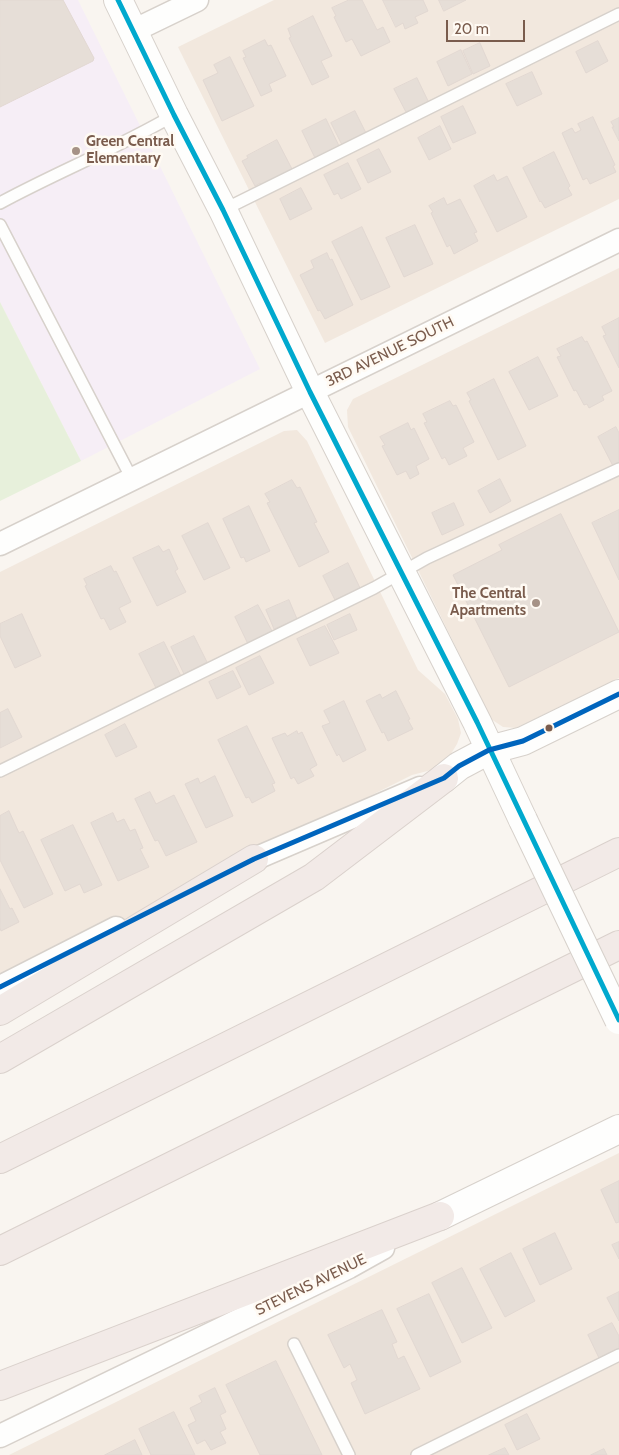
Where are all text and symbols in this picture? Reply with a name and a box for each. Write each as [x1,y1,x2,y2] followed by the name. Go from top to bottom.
[449,10,528,42] scale bar
[454,20,489,38] text: 20 m
[86,133,174,168] place label: Green Central Elementary
[70,145,82,157] marker: Green Central Elementary
[323,313,457,391] street label: 3RD AVENUE SOUTH
[450,585,526,620] place label: The Central Apartments
[530,597,542,609] marker: The Central Apartments
[544,723,554,733] unlabelled marker
[253,1250,369,1320] street label: STEVENS AVENUE

